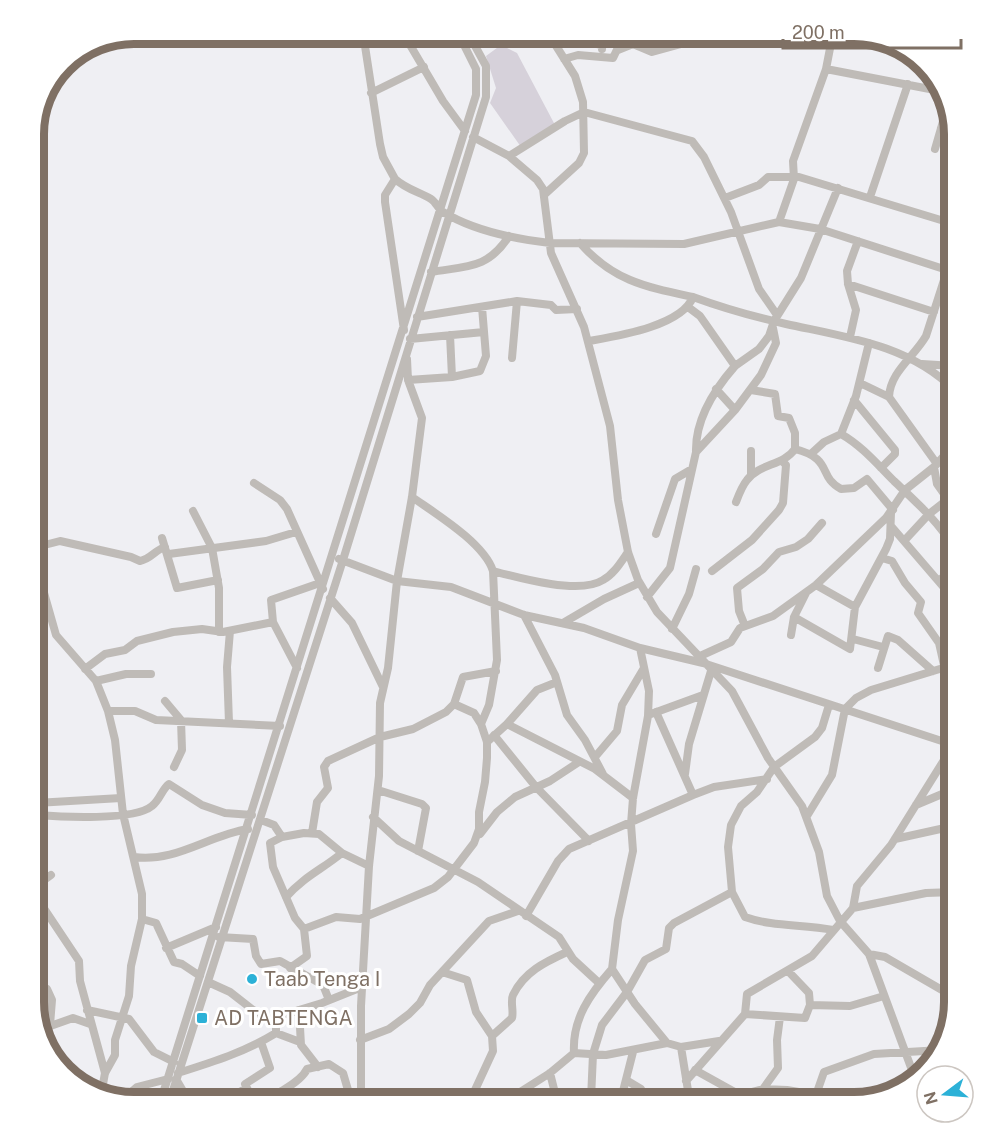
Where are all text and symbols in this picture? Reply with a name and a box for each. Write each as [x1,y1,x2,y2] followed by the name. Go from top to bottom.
[783,12,962,50] scale bar
[792,22,845,43] text: 200 m
[264,967,381,991] place label: Taab Tenga I
[245,972,259,986] marker: Taab Tenga I
[214,1006,353,1030] place label: AD TABTENGA
[195,1011,209,1025] marker: AD TABTENGA
[915,1064,975,1124] north arrow
[920,1089,942,1107] text: N

